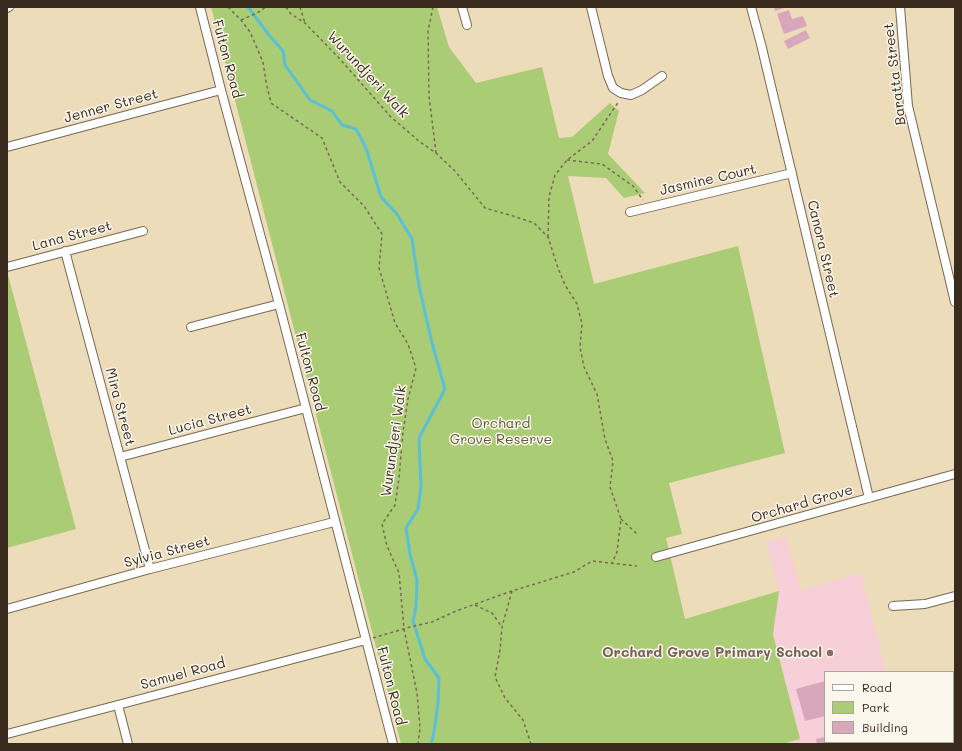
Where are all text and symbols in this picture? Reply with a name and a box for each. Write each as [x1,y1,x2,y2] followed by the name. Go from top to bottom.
[208,18,246,100] street label: Fulton Road
[880,22,910,126] street label: Baratta Street
[324,28,412,122] street label: Wurundjeri Walk
[62,85,160,127] street label: Jenner Street
[658,161,758,199] street label: Jasmine Court
[804,199,842,299] street label: Canora Street
[30,217,114,255] street label: Lana Street
[291,331,329,413] street label: Fulton Road
[102,366,138,448] street label: Mira Street
[378,384,410,498] street label: Wurundjeri Walk
[167,401,253,439] street label: Lucia Street
[450,416,552,448] park label: Orchard Grove Reserve
[749,481,855,527] street label: Orchard Grove
[122,532,212,572] street label: Sylvia Street
[373,645,409,727] street label: Fulton Road
[602,645,822,661] place label: Orchard Grove Primary School
[825,648,835,658] marker: Orchard Grove Primary School
[139,655,227,693] street label: Samuel Road
[824,671,954,743] legend
[862,679,892,695] text: Road
[862,699,889,715] text: Park
[862,719,908,735] text: Building

